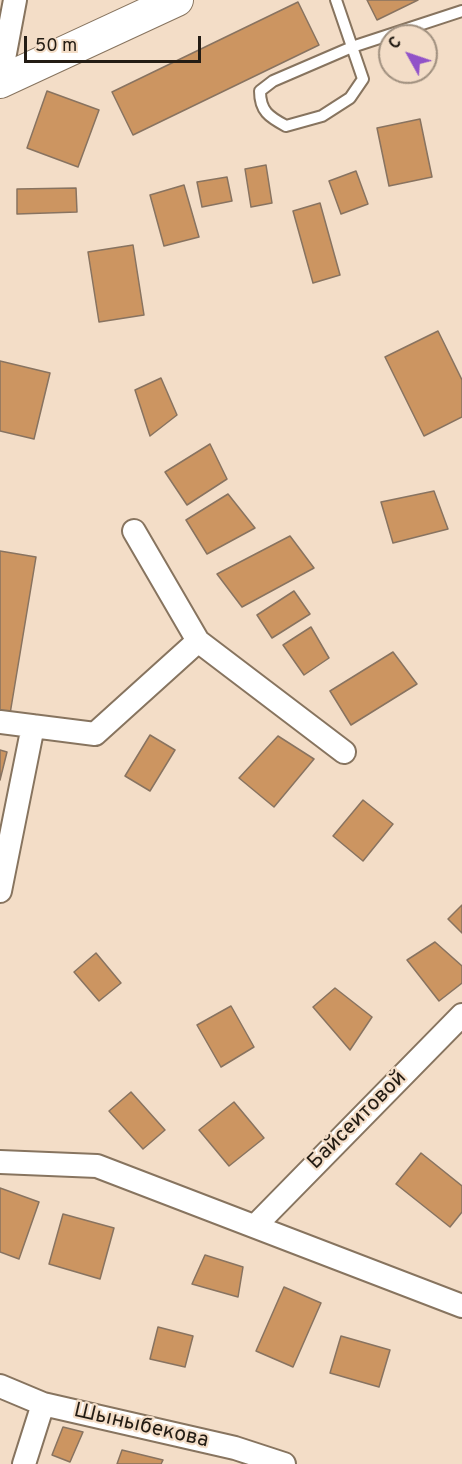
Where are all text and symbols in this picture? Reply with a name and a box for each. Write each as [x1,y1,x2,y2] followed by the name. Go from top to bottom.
[27,24,204,62] scale bar
[378,24,438,84] north arrow
[385,33,407,54] text: С
[35,35,77,58] text: 50 m
[303,1066,413,1176] street label: Байсеитовой
[71,1399,211,1455] street label: Шыныбекова

